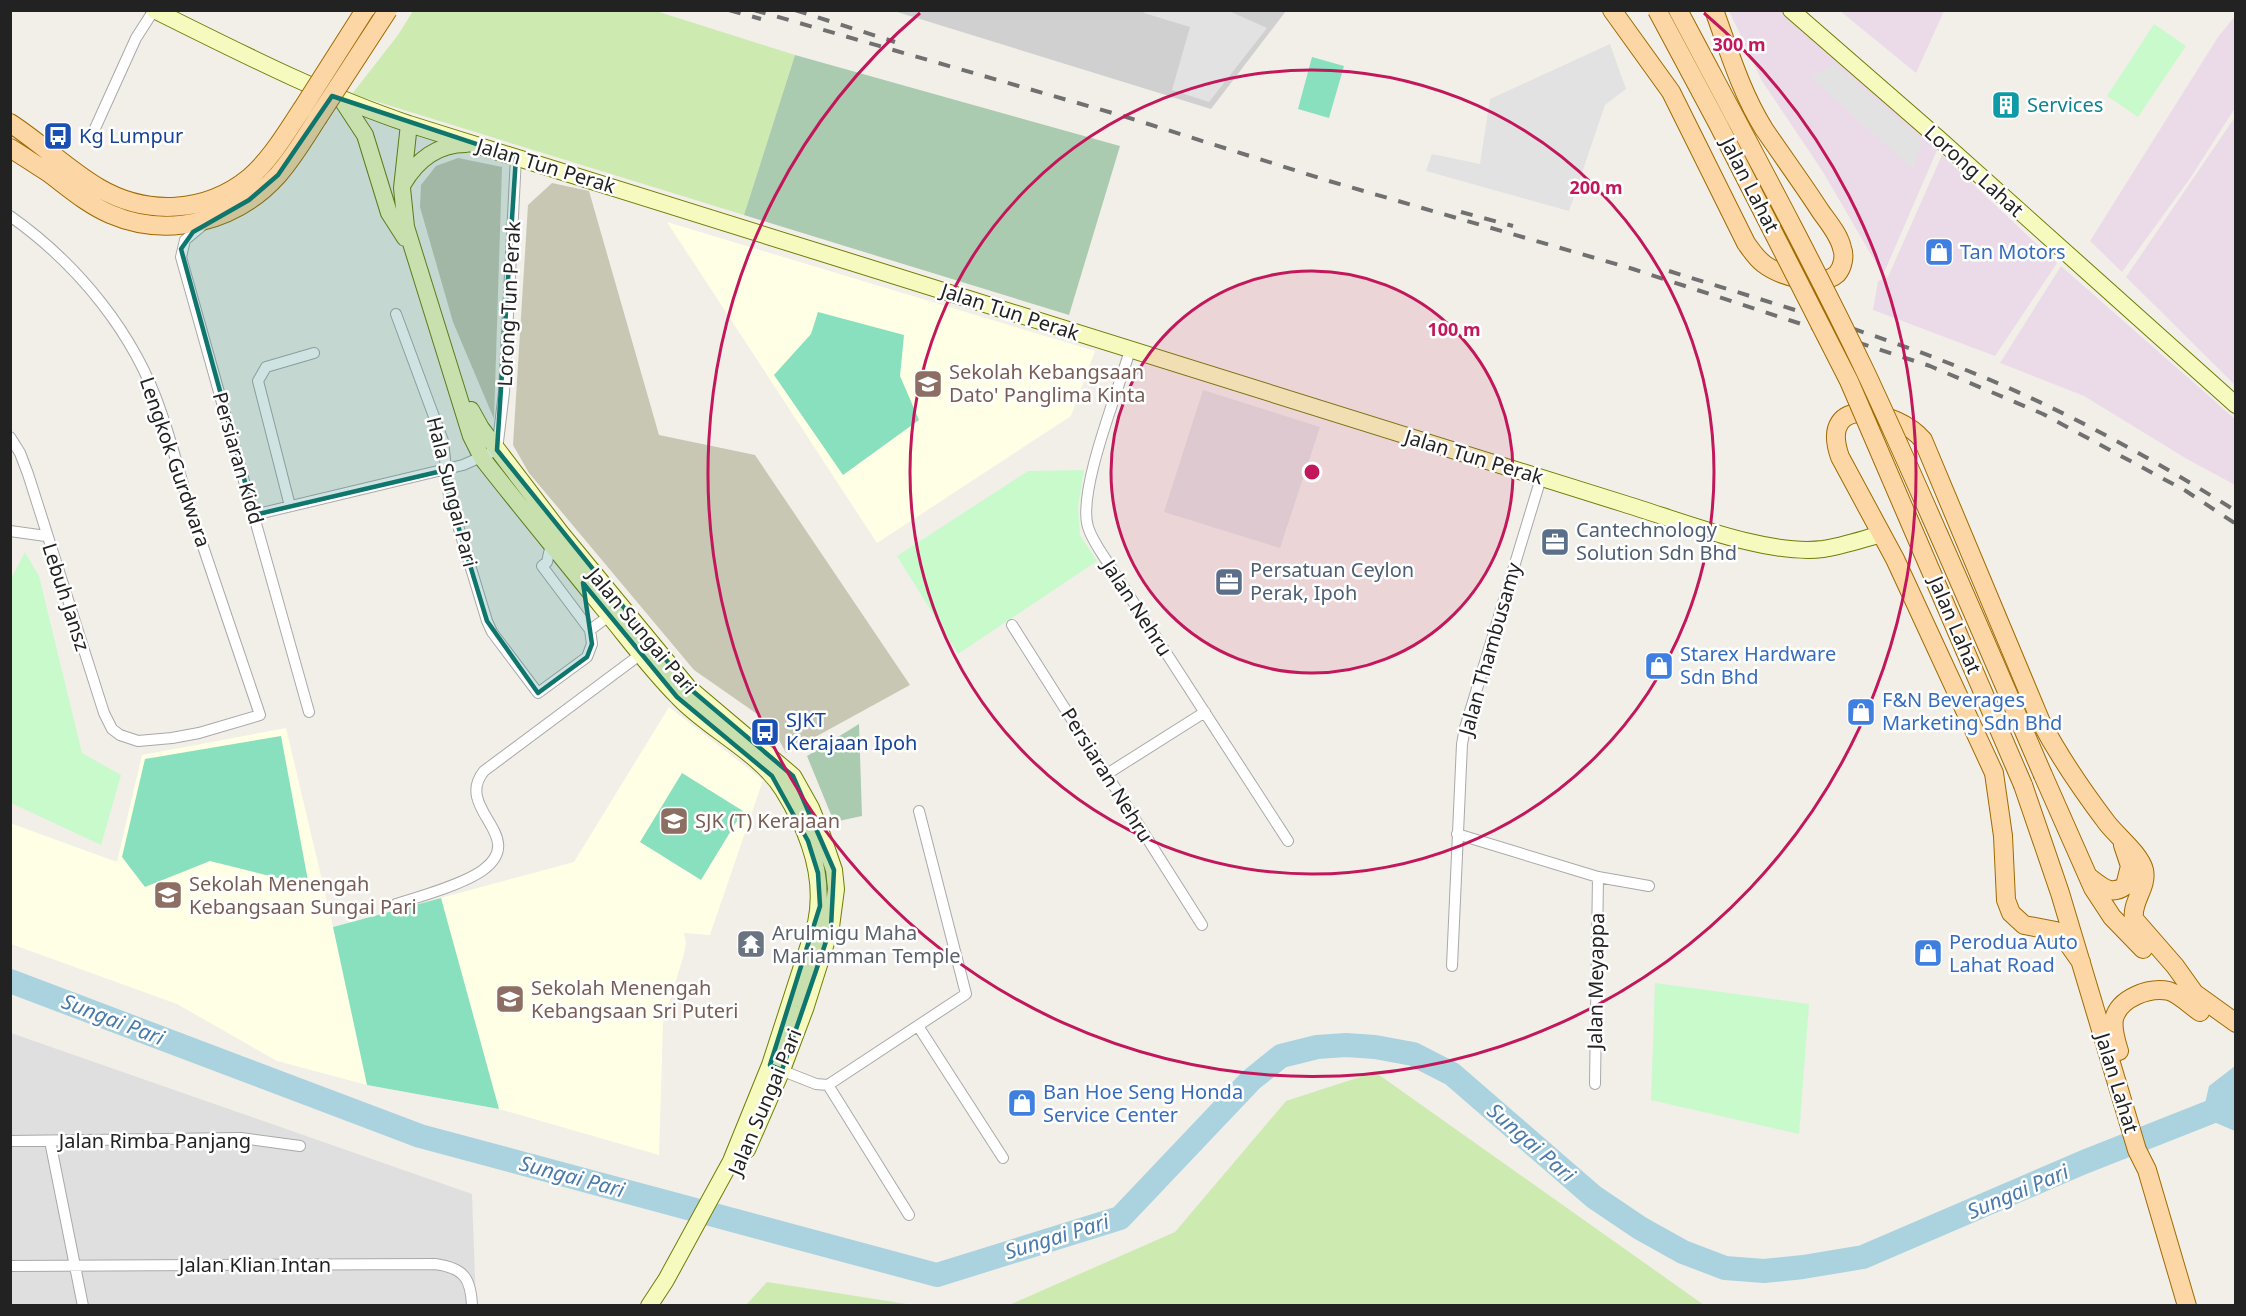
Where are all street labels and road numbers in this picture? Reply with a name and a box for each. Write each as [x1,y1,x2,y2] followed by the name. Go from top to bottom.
[1919,119,2030,222] street label: Lorong Lahat
[472,131,619,200] street label: Jalan Tun Perak
[1714,131,1786,237] street label: Jalan Lahat
[491,220,526,387] street label: Lorong Tun Perak
[936,276,1083,347] street label: Jalan Tun Perak
[134,373,217,550] street label: Lengkok Gurdwara
[207,389,270,527] street label: Persiaran Kidd
[421,414,484,570] street label: Hala Sungai Pari
[1400,422,1547,491] street label: Jalan Tun Perak
[36,539,97,654] street label: Lebuh Jansz
[1095,553,1179,661] street label: Jalan Nehru
[1451,559,1527,740] street label: Jalan Thambusamy
[580,560,703,699] street label: Jalan Sungai Pari
[1922,570,1988,678] street label: Jalan Lahat
[1055,702,1160,847] street label: Persiaran Nehru
[1581,912,1610,1052] street label: Jalan Meyappa
[721,1024,808,1181] street label: Jalan Sungai Pari
[2089,1028,2145,1136] street label: Jalan Lahat
[57,1127,251,1154] street label: Jalan Rimba Panjang
[177,1251,331,1278] street label: Jalan Klian Intan

